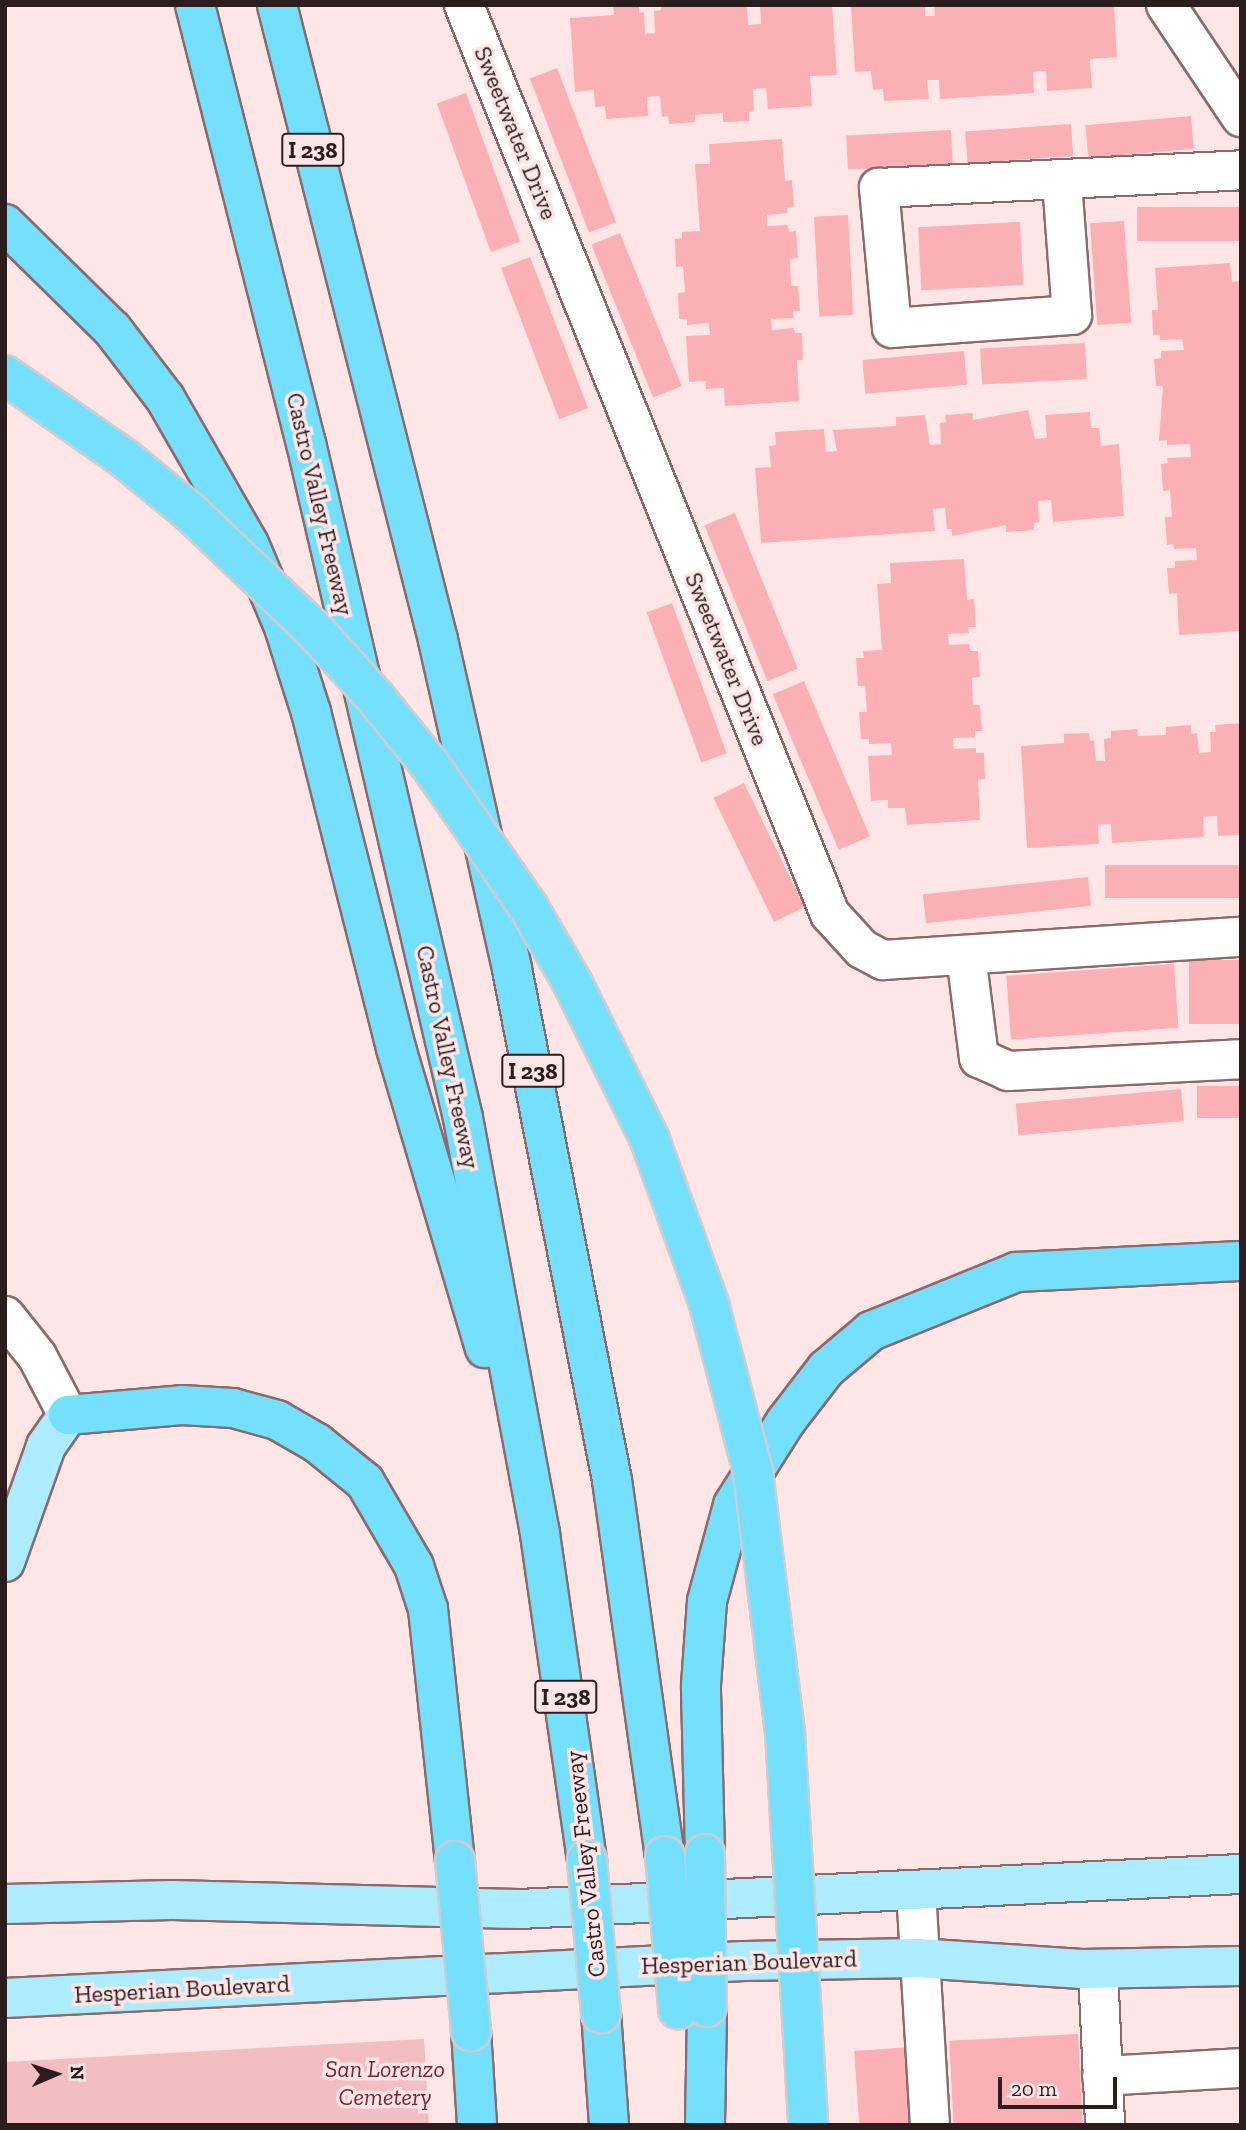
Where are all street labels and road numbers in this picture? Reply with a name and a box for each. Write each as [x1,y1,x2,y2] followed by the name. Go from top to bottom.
[468,42,564,224] street label: Sweetwater Drive
[280,130,346,169] road number: I 238
[280,389,360,619] street label: Castro Valley Freeway
[679,568,775,750] street label: Sweetwater Drive
[410,942,486,1172] street label: Castro Valley Freeway
[500,1052,566,1090] road number: I 238
[533,1678,599,1716] road number: I 238
[559,1749,611,1979] street label: Castro Valley Freeway
[641,1944,857,1980] street label: Hesperian Boulevard
[73,1969,291,2009] street label: Hesperian Boulevard

